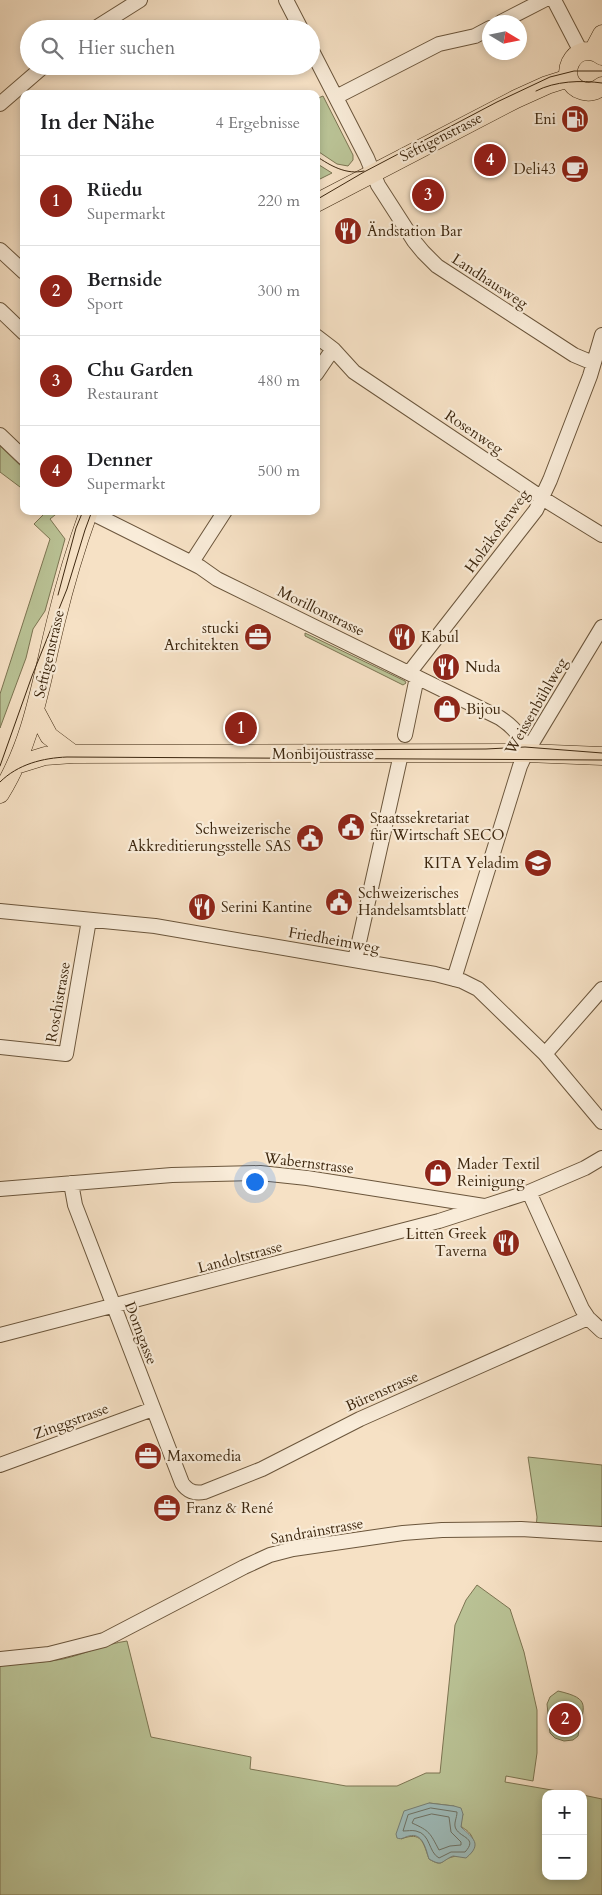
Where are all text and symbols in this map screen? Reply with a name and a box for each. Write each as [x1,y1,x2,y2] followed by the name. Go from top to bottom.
[482,15,527,60] north arrow
[20,20,320,75] search box
[38,34,66,62] icon: search
[78,35,175,61] text: Hier suchen
[560,104,590,134] fuel station icon: Eni
[40,108,155,137] text: In der Nähe
[396,108,486,166] street label: Seftigenstrasse
[534,109,556,129] place label: Eni
[215,112,300,134] text: 4 Ergebnisse
[474,141,506,179] pin: 4
[560,154,590,184] cafe icon: Deli43
[514,159,556,179] place label: Deli43
[412,176,444,214] pin: 3
[87,177,143,203] text: Rüedu
[52,190,60,212] text: 1
[258,190,300,212] text: 220 m
[87,203,165,225] text: Supermarkt
[333,216,363,246] restaurant icon: Ändstation Bar
[367,221,463,241] place label: Ändstation Bar
[448,249,533,313] street label: Landhausweg
[87,267,163,293] text: Bernside
[52,280,60,302] text: 2
[258,280,300,302] text: 300 m
[87,293,123,315] text: Sport
[87,357,193,383] text: Chu Garden
[52,370,60,392] text: 3
[258,370,300,392] text: 480 m
[87,383,158,405] text: Restaurant
[441,405,507,459] street label: Rosenweg
[87,447,152,473] text: Denner
[52,460,60,482] text: 4
[258,460,300,482] text: 500 m
[87,473,165,495] text: Supermarkt
[460,485,534,577] street label: Holzikofenweg
[274,581,368,641] street label: Morillonstrasse
[29,608,69,700] street label: Seftigenstrasse
[164,618,239,655] place label: stucki Architekten
[243,622,273,652] office icon: stucki Architekten
[387,622,417,652] restaurant icon: Kabul
[421,627,459,647] place label: Kabul
[431,652,461,682] restaurant icon: Nuda
[500,653,572,759] street label: Weissenbühlweg
[465,657,501,677] place label: Nuda
[432,694,462,724] shop icon: Bijou
[466,699,501,719] place label: Bijou
[225,709,257,747] pin: 1
[272,744,374,764] street label: Monbijoustrasse
[370,808,504,845] place label: Staatssekretariat für Wirtschaft SECO
[336,812,366,842] public building icon: Staatssekretariat für Wirtschaft SECO
[128,819,291,856] place label: Schweizerische Akkreditierungsstelle SAS
[295,823,325,853] public building icon: Schweizerische Akkreditierungsstelle SAS
[523,848,553,878] school or university icon: KITA Yeladim
[424,853,519,873] place label: KITA Yeladim
[358,883,466,920] place label: Schweizerisches Handelsamtsblatt
[324,887,354,917] public building icon: Schweizerisches Handelsamtsblatt
[187,892,217,922] restaurant icon: Serini Kantine
[221,897,312,917] place label: Serini Kantine
[287,922,382,958] street label: Friedheimweg
[41,960,75,1044] street label: Roschistrasse
[262,1147,355,1178] street label: Wabernstrasse
[457,1154,540,1191] place label: Mader Textil Reinigung
[423,1158,453,1188] shop icon: Mader Textil Reinigung
[242,1169,268,1195] your location
[406,1224,488,1261] place label: Litten Greek Taverna
[491,1228,521,1258] restaurant icon: Litten Greek Taverna
[195,1236,285,1278] street label: Landoltstrasse
[120,1299,162,1368] street label: Dorngasse
[342,1366,422,1416] street label: Bürenstrasse
[31,1398,112,1444] street label: Zinggstrasse
[133,1441,163,1471] office icon: Maxomedia
[167,1446,242,1466] place label: Maxomedia
[152,1493,182,1523] office icon: Franz & René
[186,1498,274,1518] place label: Franz & René
[269,1513,365,1549] street label: Sandrainstrasse
[549,1700,581,1738] pin: 2
[542,1790,587,1880] map controls
[542,1790,587,1835] button: +
[542,1835,587,1880] button: −

